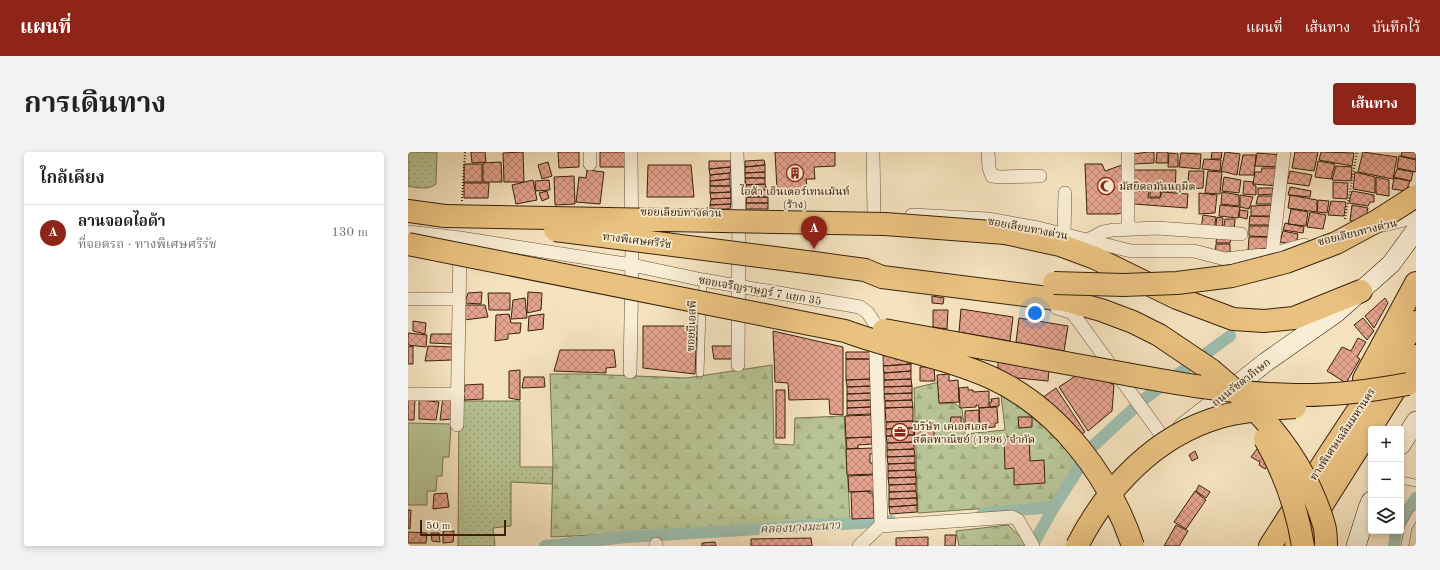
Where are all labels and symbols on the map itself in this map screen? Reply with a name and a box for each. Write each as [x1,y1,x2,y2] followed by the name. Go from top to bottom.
[785,163,805,183] building icon: ไอด้า เอ็นเตอร์เทนเม้นท์ (ร้าง)
[1096,176,1116,196] mosque icon: มัสยิดอมันนฤมิต
[1119,181,1196,193] place label: มัสยิดอมันนฤมิต
[739,184,850,211] place label: ไอด้า เอ็นเตอร์เทนเม้นท์ (ร้าง)
[640,205,722,220] street label: ซอยเลียบทางด่วน
[987,214,1069,243] street label: ซอยเลียบทางด่วน
[801,216,827,249] pin: A
[1316,216,1398,249] street label: ซอยเลียบทางด่วน
[602,230,672,251] street label: ทางพิเศษศรีรัช
[697,273,822,308] street label: ซอยเจริญราษฎร์ 7 แยก 35
[684,300,699,352] street label: ซอยบีเอสพี
[1025,303,1045,323] your location
[1210,356,1273,409] street label: ถนนรัชดาภิเษก
[1308,386,1378,483] street label: ทางพิเศษเฉลิมมหานคร
[913,421,1035,446] place label: บริษัท เคเอสเอส สตีลพาณิชย์ (1996) จำกัด
[890,422,910,442] office icon: บริษัท เคเอสเอส สตีลพาณิชย์ (1996) จำกัด
[420,518,506,537] scale bar
[760,520,841,536] water label: คลองบางมะนาว

